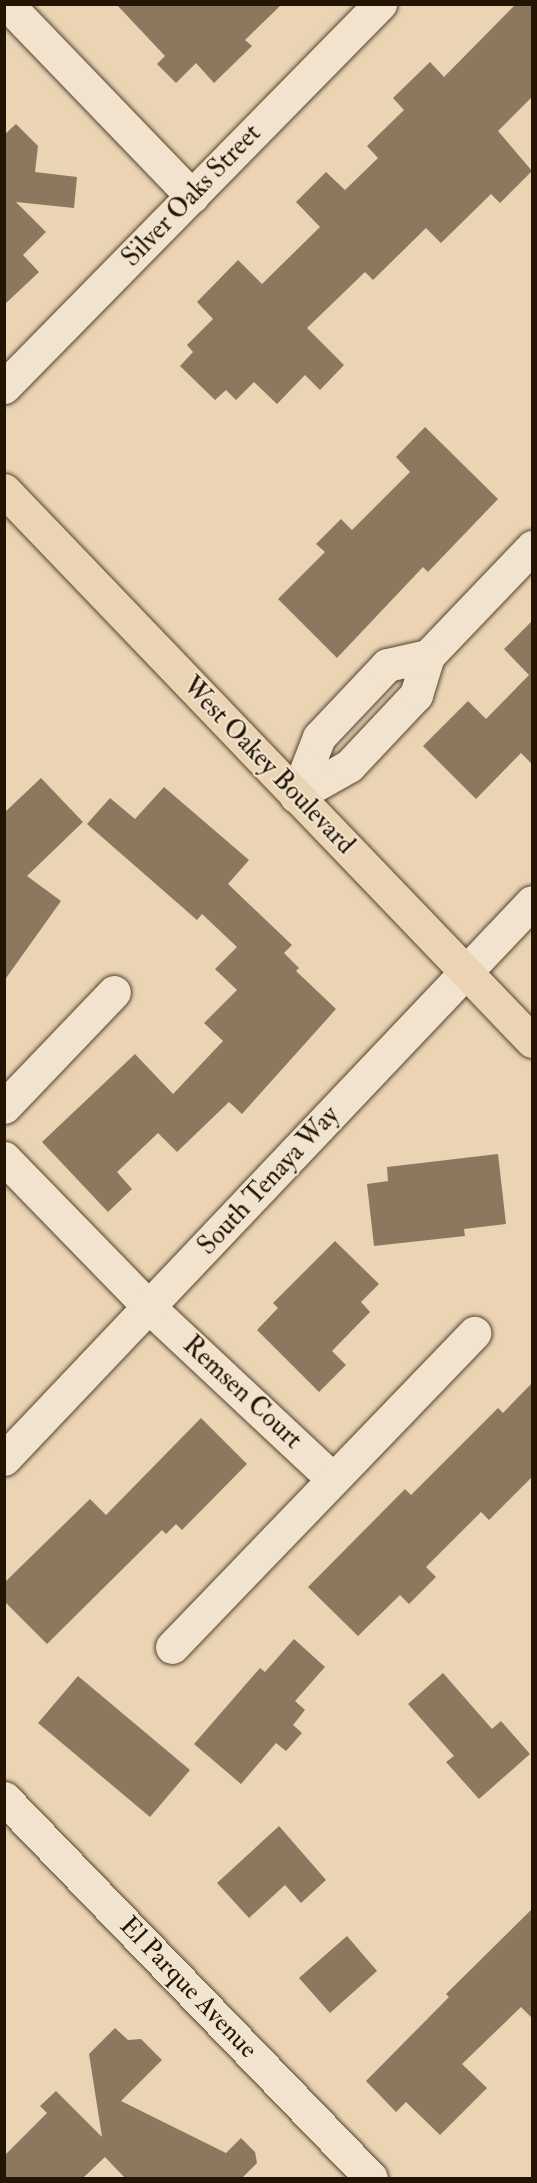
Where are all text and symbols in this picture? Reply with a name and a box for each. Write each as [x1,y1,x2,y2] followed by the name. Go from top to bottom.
[116,118,268,274] street label: Silver Oaks Street
[175,671,361,861] street label: West Oakey Boulevard
[192,1100,346,1262] street label: South Tenaya Way
[176,1330,308,1456] street label: Remsen Court
[113,1911,263,2065] street label: El Parque Avenue

